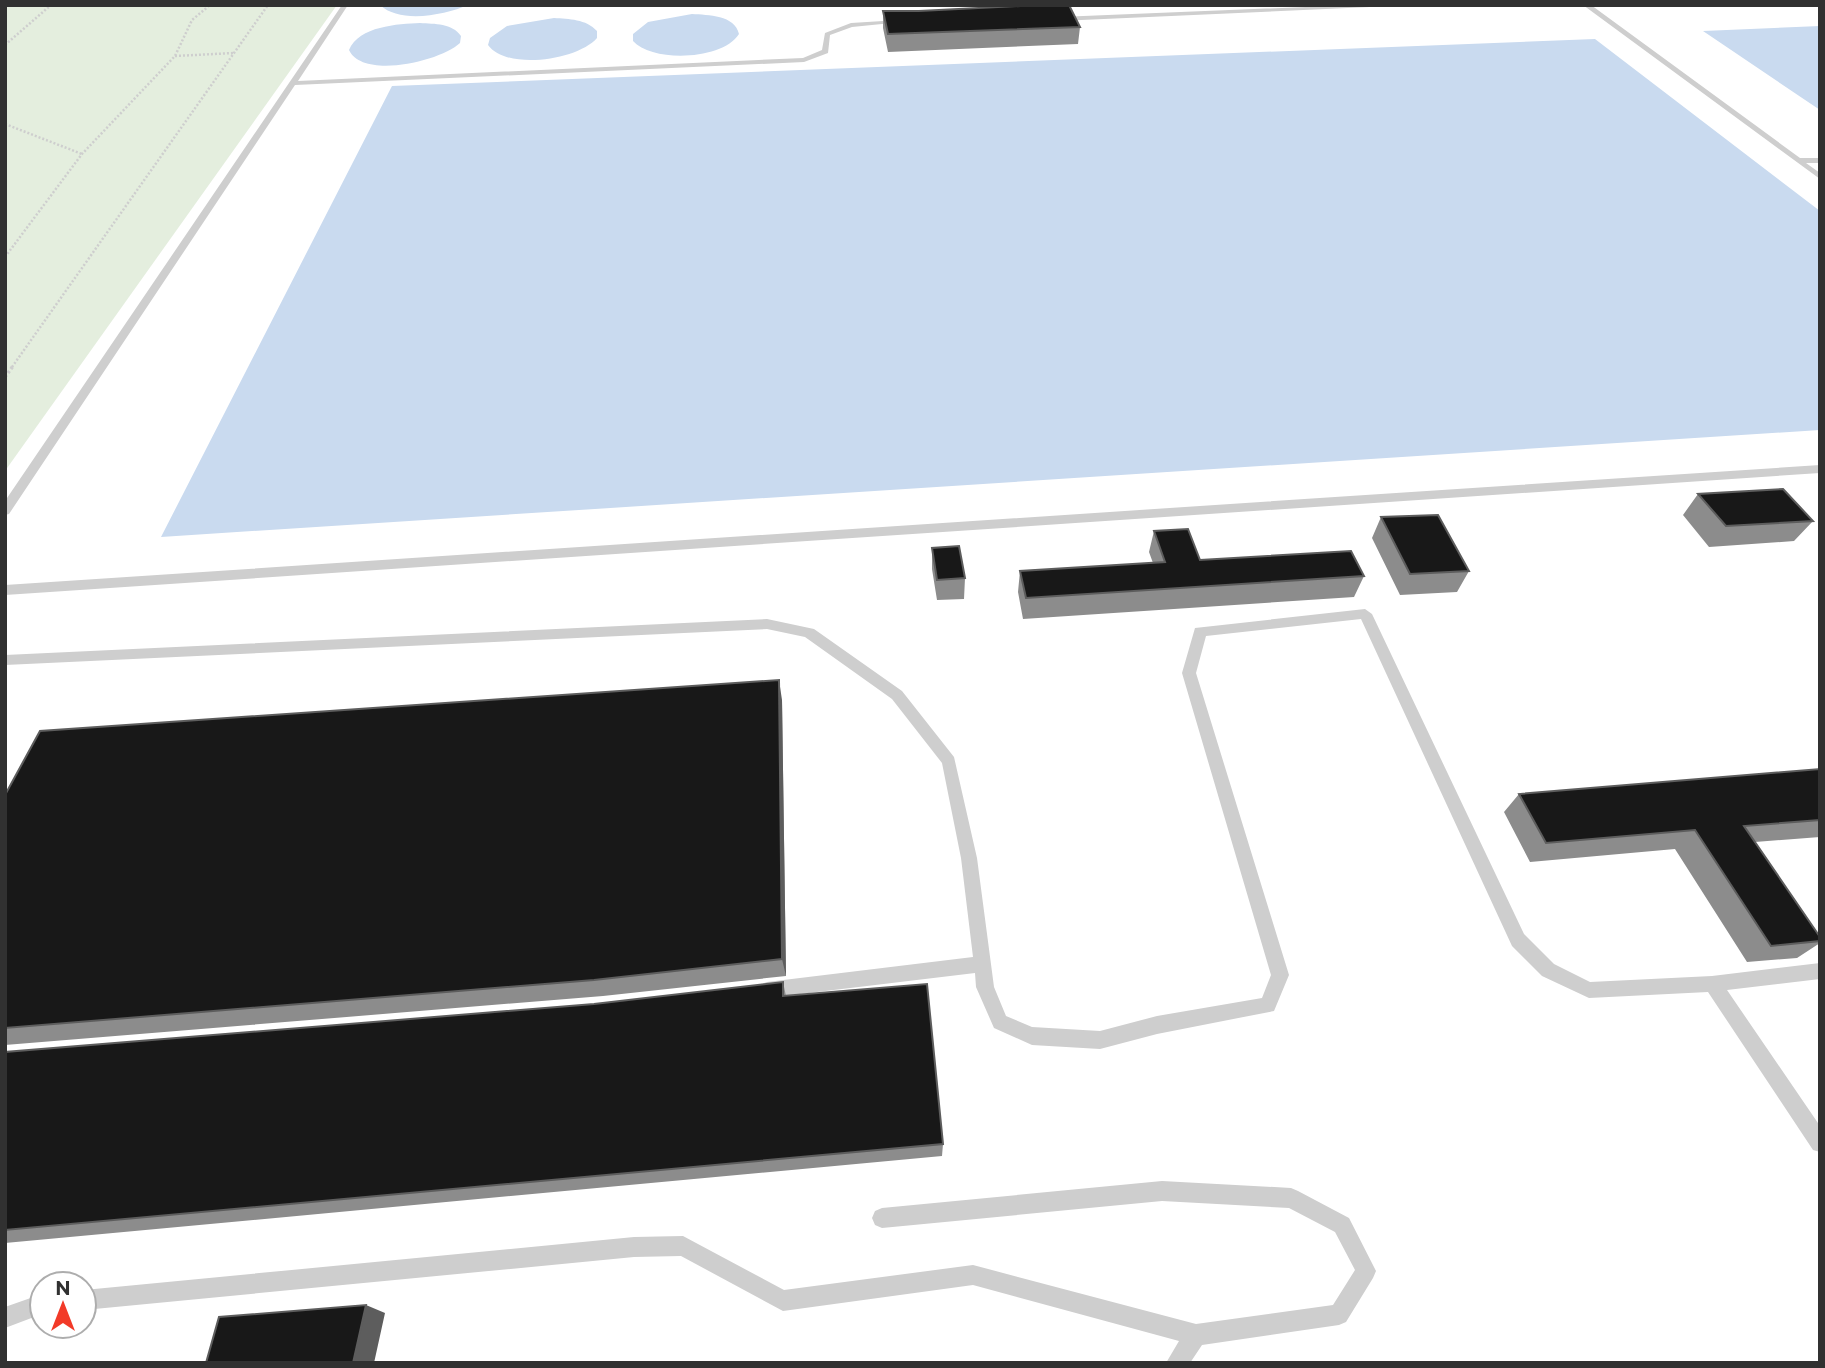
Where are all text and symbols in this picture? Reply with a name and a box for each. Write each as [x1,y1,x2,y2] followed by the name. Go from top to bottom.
[28,1270,98,1340] north arrow
[55,1277,71,1300] text: N

